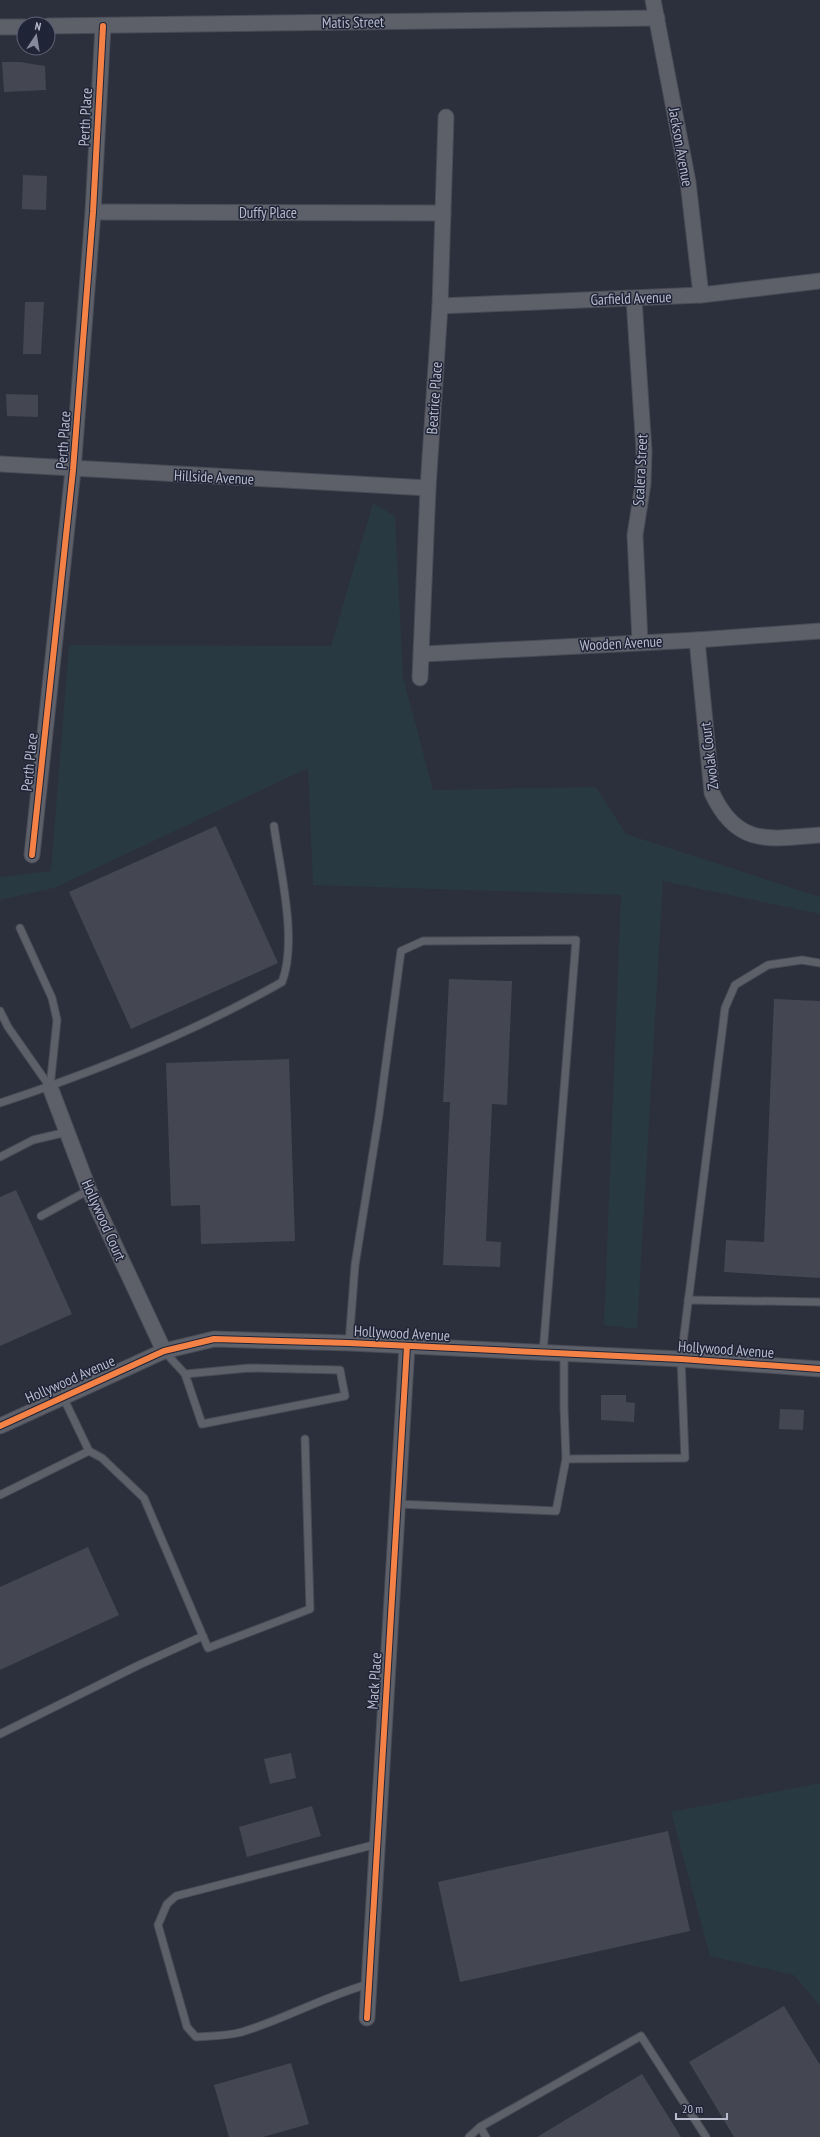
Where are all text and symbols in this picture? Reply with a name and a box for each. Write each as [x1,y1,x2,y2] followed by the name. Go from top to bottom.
[322,12,384,32] street label: Matis Street
[16,16,56,56] north arrow
[34,19,42,34] text: N
[74,87,96,147] street label: Perth Place
[665,105,697,188] street label: Jackson Avenue
[239,203,297,222] street label: Duffy Place
[590,287,672,309] street label: Garfield Avenue
[422,361,446,435] street label: Beatrice Place
[51,410,75,470] street label: Perth Place
[629,434,651,506] street label: Scalera Street
[174,465,254,489] street label: Hillside Avenue
[579,631,663,655] street label: Wooden Avenue
[695,721,723,791] street label: Zwolak Court
[16,732,42,792] street label: Perth Place
[78,1177,130,1263] street label: Hollywood Court
[353,1321,451,1345] street label: Hollywood Avenue
[677,1336,775,1362] street label: Hollywood Avenue
[22,1351,118,1407] street label: Hollywood Avenue
[363,1652,385,1710] street label: Mack Place
[676,2095,727,2121] scale bar
[682,2101,703,2116] text: 20 m

